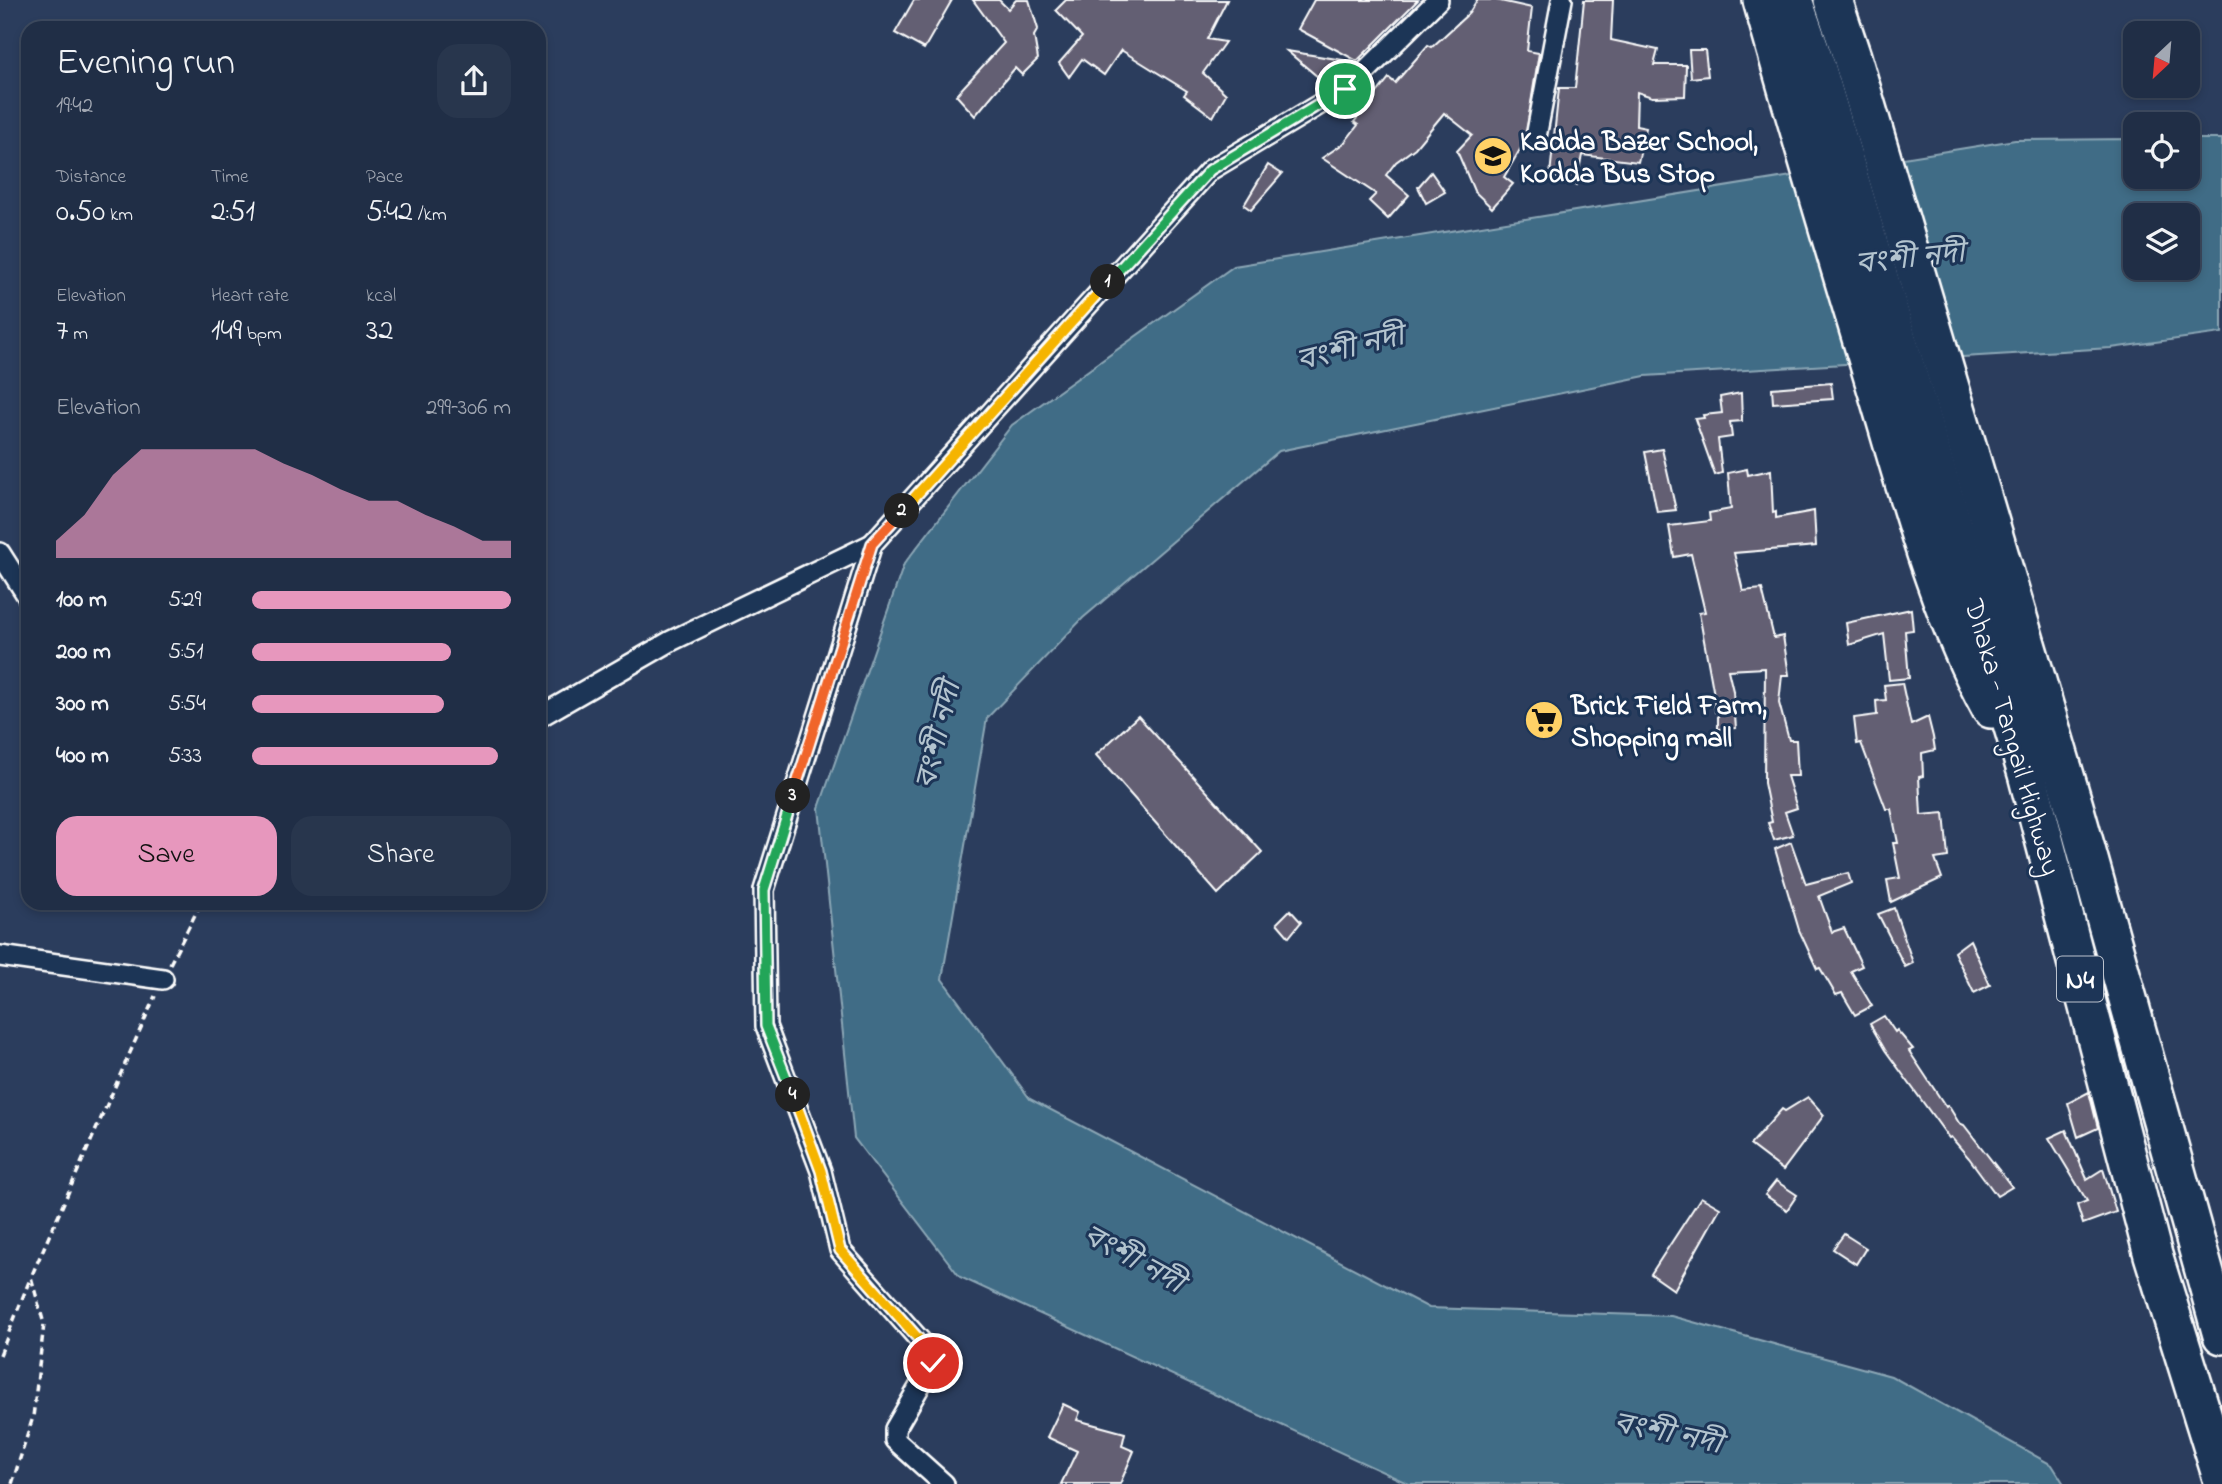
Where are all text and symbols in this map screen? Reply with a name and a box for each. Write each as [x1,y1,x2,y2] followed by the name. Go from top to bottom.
[2123,21,2200,98] north arrow
[2123,21,2200,280] map controls
[56,36,235,92] text: Evening run
[437,44,511,118] button: share
[1315,59,1375,119] pin
[1326,70,1364,108] icon: arrive
[56,90,93,123] text: 19:42
[2123,112,2200,189] button: locate
[1520,123,1758,196] place label: Kadda Bazer School, Kodda Bus Stop
[1472,135,1514,177] school or university icon: Kadda Bazer School, Kodda Bus Stop
[56,164,126,191] text: Distance
[211,164,249,191] text: Time
[366,164,403,191] text: Pace
[56,191,105,235] text: 0.50
[211,191,255,235] text: 2:51
[366,191,413,235] text: 5:42
[105,202,133,229] text: km
[413,202,447,229] text: /km
[2123,203,2200,280] button: layers
[1854,232,1972,288] water label: বংশী নদী
[1090,264,1126,300] pin: 1
[1104,268,1111,295] text: 1
[56,283,126,310] text: Elevation
[211,283,289,310] text: Heart rate
[366,283,396,310] text: kcal
[56,310,68,354] text: 7
[211,310,242,354] text: 149
[366,310,393,354] text: 32
[1292,314,1414,385] water label: বংশী নদী
[68,321,88,348] text: m
[242,321,282,348] text: bpm
[56,392,141,425] text: Elevation
[426,392,511,425] text: 299–306 m
[884,494,920,528] pin: 2
[897,497,906,524] text: 2
[56,584,107,617] text: 100 m
[168,584,201,617] text: 5:29
[1951,594,2070,881] street label: Dhaka - Tangail Highway
[56,636,111,669] text: 200 m
[168,636,204,669] text: 5:51
[905,672,976,794] water label: বংশী নদী
[1569,687,1767,761] place label: Brick Field Farm, Shopping mall
[56,688,109,721] text: 300 m
[168,688,206,721] text: 5:54
[1523,699,1565,741] supermarket icon: Brick Field Farm, Shopping mall
[56,740,109,773] text: 400 m
[168,740,202,773] text: 5:33
[776,778,810,814] pin: 3
[789,782,796,809] text: 3
[56,816,277,896] button: Save
[291,816,511,896] button: Share
[2057,956,2103,1002] road number: N4
[776,1078,810,1112] pin: 4
[789,1081,796,1108] text: 4
[1074,1215,1196,1309] water label: বংশী নদী
[903,1333,963,1393] pin
[914,1344,952,1382] icon: check
[1609,1402,1730,1469] water label: বংশী নদী

